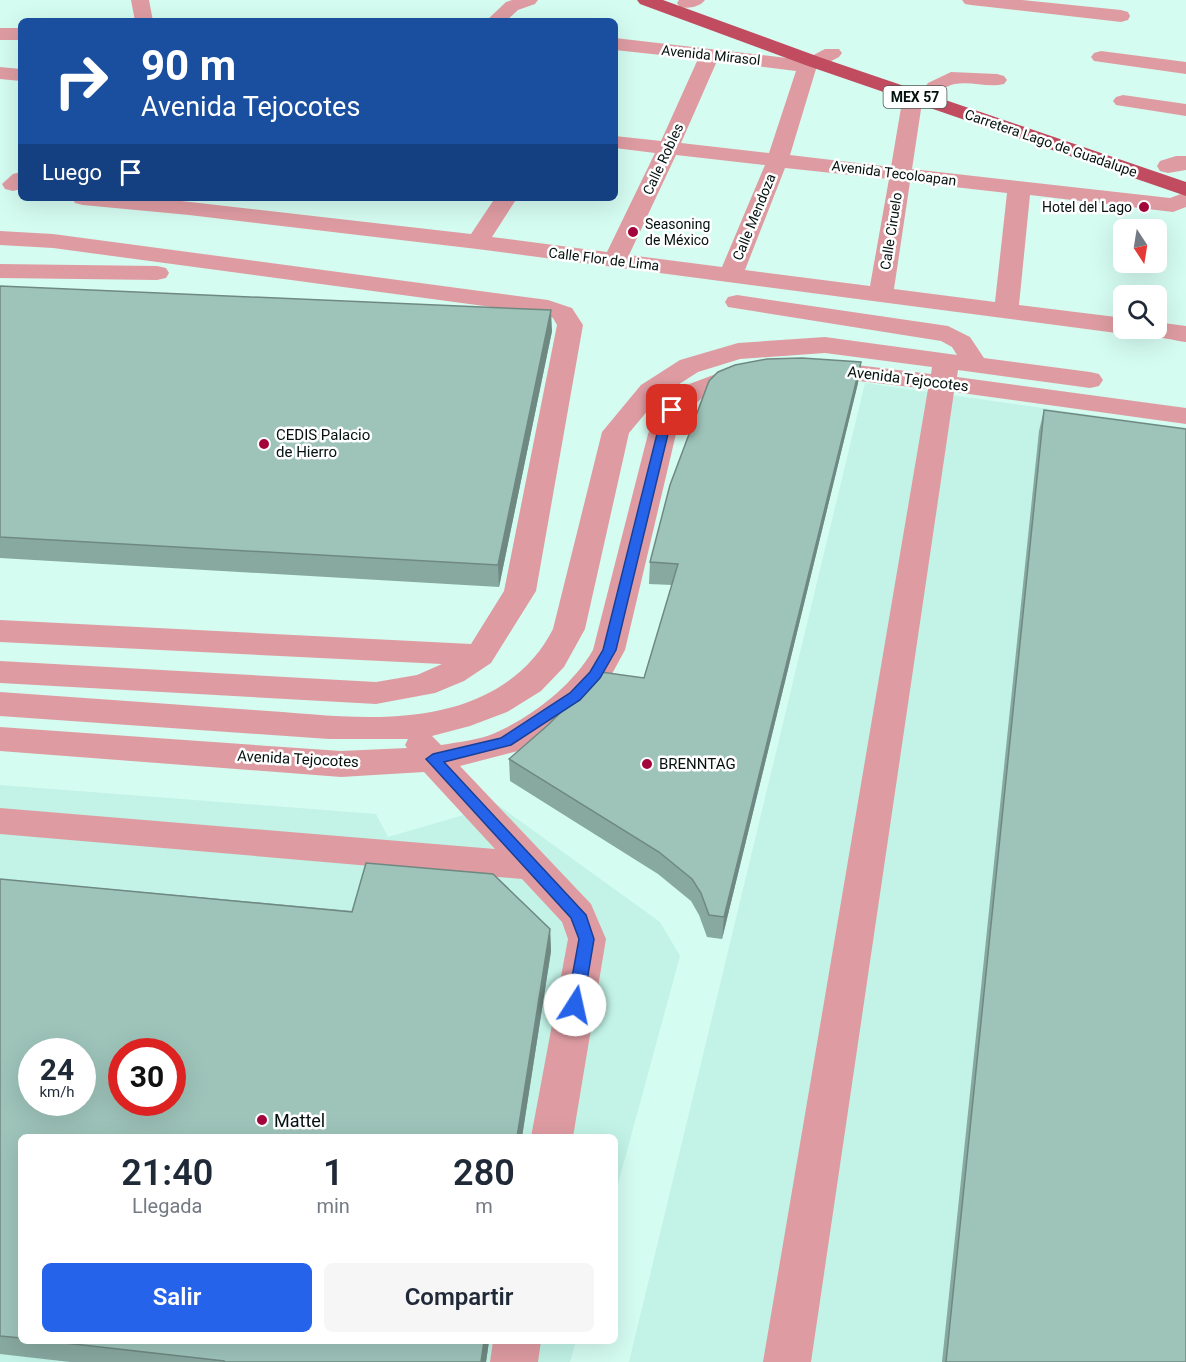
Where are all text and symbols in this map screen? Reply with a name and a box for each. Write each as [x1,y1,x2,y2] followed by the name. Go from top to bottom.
[141,41,236,90] text: 90 m
[42,42,120,120] icon: right
[661,42,761,68] street label: Avenida Mirasol
[884,86,946,108] road number: MEX 57
[141,91,360,123] text: Avenida Tejocotes
[963,106,1139,180] street label: Carretera Lago de Guadalupe
[639,121,687,197] street label: Calle Robles
[114,156,147,189] icon: arrive
[831,157,957,189] street label: Avenida Tecoloapan
[42,160,102,185] text: Luego
[729,171,779,263] street label: Calle Mendoza
[877,191,905,271] street label: Calle Ciruelo
[1042,199,1132,215] place label: Hotel del Lago
[1137,200,1151,214] marker: Hotel del Lago
[645,216,710,248] place label: Seasoning de México
[1113,219,1167,273] north arrow
[1113,219,1167,339] map controls
[626,225,640,239] marker: Seasoning de México
[548,244,660,274] street label: Calle Flor de Lima
[1113,285,1167,339] button: search
[846,363,970,395] street label: Avenida Tejocotes
[646,384,697,435] pin
[655,393,688,426] icon: arrive
[276,426,370,461] place label: CEDIS Palacio de Hierro
[257,437,271,451] marker: CEDIS Palacio de Hierro
[237,747,359,771] street label: Avenida Tejocotes
[659,755,736,773] place label: BRENNTAG
[640,757,654,771] marker: BRENNTAG
[543,973,607,1037] position arrow
[108,1038,186,1116] speed limit sign: 30
[40,1052,74,1087] text: 24
[39,1083,75,1101] text: km/h
[274,1110,325,1131] place label: Mattel
[255,1113,269,1127] marker: Mattel
[121,1152,213,1194] text: 21:40
[323,1152,343,1194] text: 1
[453,1152,515,1194] text: 280
[132,1194,202,1218] text: Llegada
[316,1194,350,1218] text: min
[475,1194,493,1218] text: m
[42,1263,312,1332] button: Salir
[324,1263,594,1332] button: Compartir

